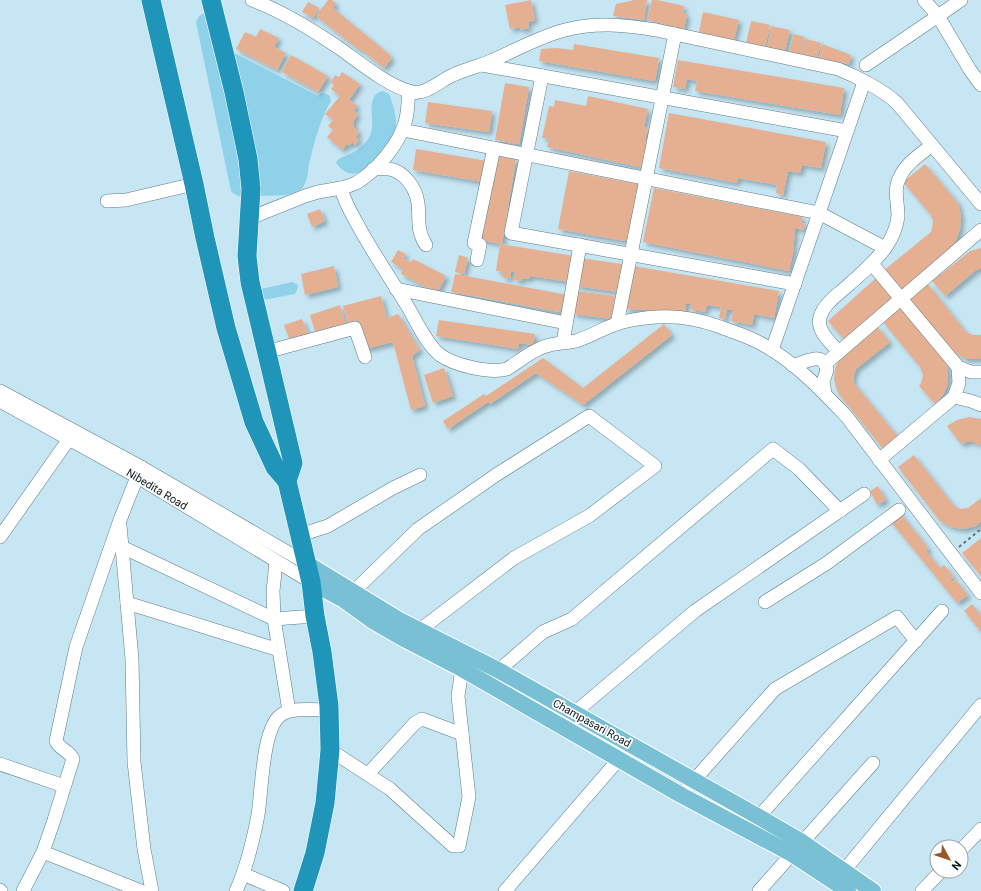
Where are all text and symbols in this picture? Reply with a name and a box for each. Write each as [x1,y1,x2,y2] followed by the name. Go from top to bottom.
[124,466,190,513] street label: Nibedita Road
[551,697,633,750] street label: Champasari Road
[929,839,969,879] north arrow
[949,858,964,872] text: N

